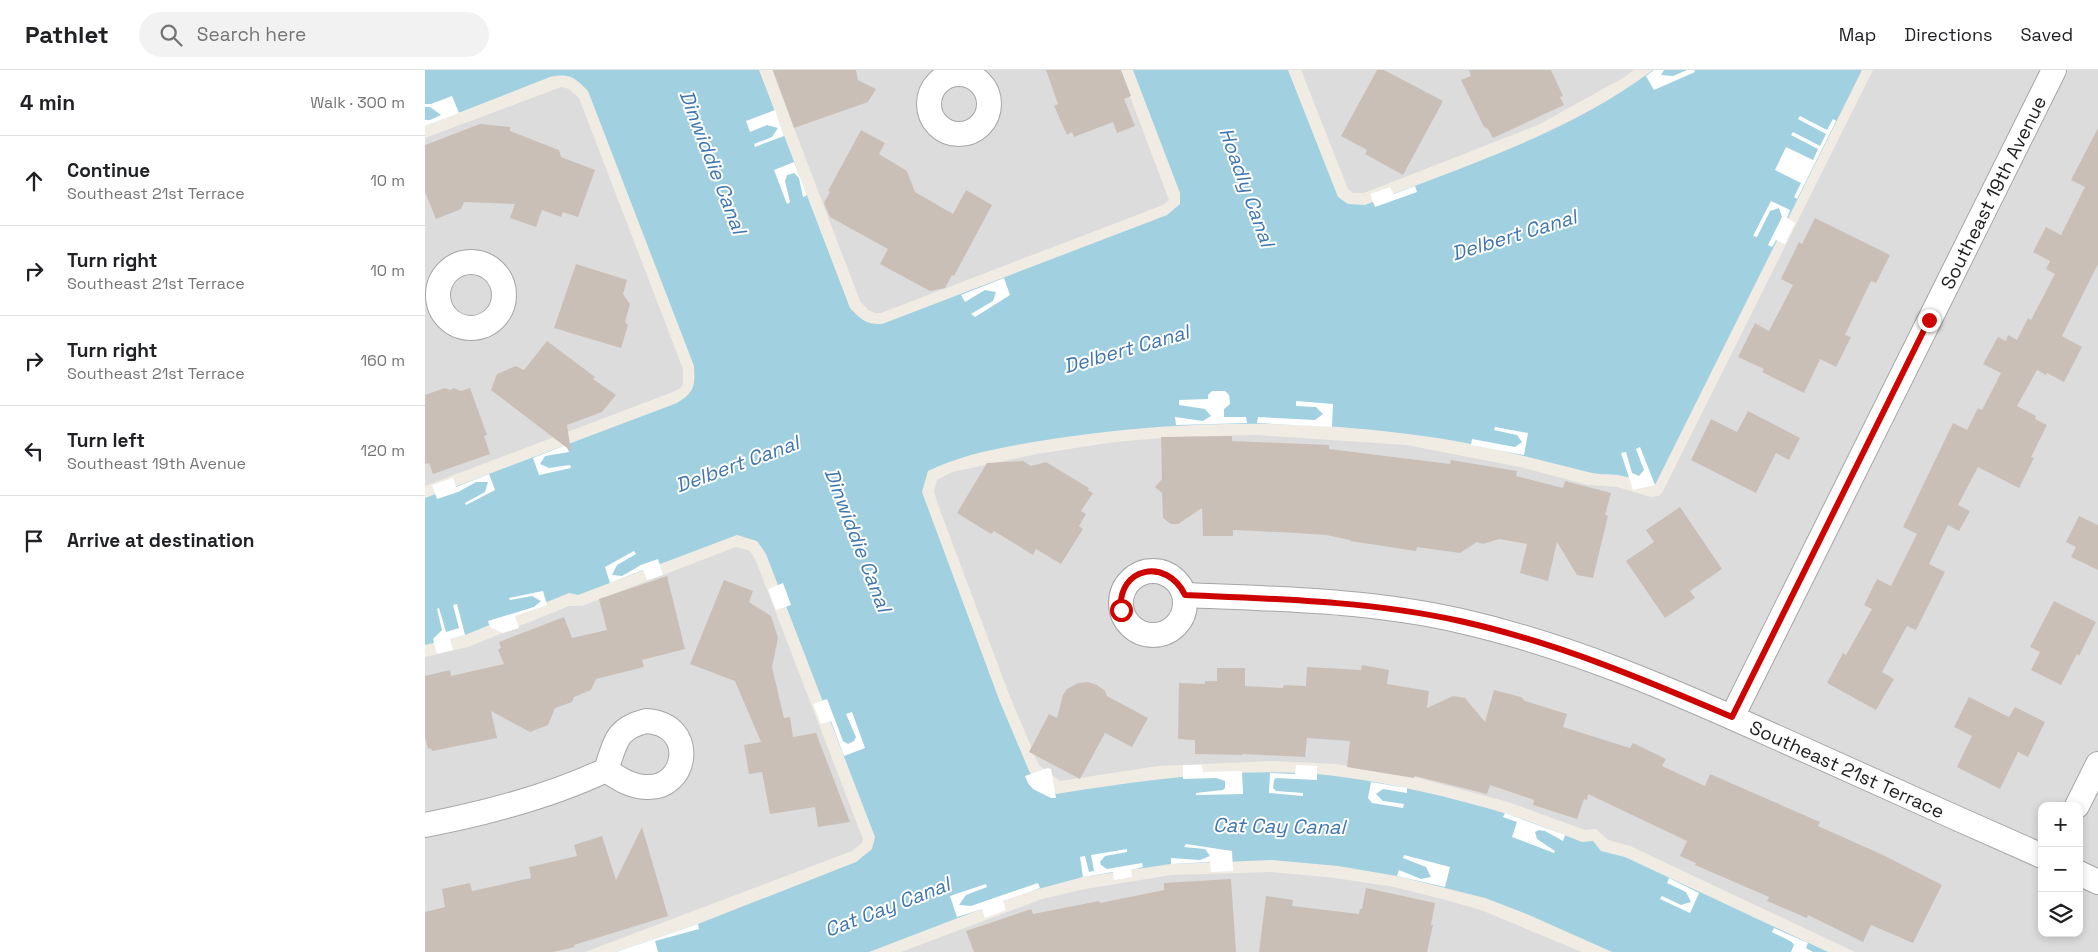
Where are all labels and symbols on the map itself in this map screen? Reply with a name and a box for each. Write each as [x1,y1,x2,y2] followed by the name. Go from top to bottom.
[674,86,753,240] water label: Dinwiddie Canal
[1935,92,2052,293] street label: Southeast 19th Avenue
[1213,124,1281,252] water label: Hoadly Canal
[1448,203,1582,266] water label: Delbert Canal
[1918,309,1941,332] route end
[1060,318,1194,379] water label: Delbert Canal
[672,429,804,498] water label: Delbert Canal
[819,464,898,618] water label: Dinwiddie Canal
[1110,599,1133,622] route start
[1746,715,1948,824] street label: Southeast 21st Terrace
[1213,812,1348,840] water label: Cat Cay Canal
[820,870,955,943] water label: Cat Cay Canal

